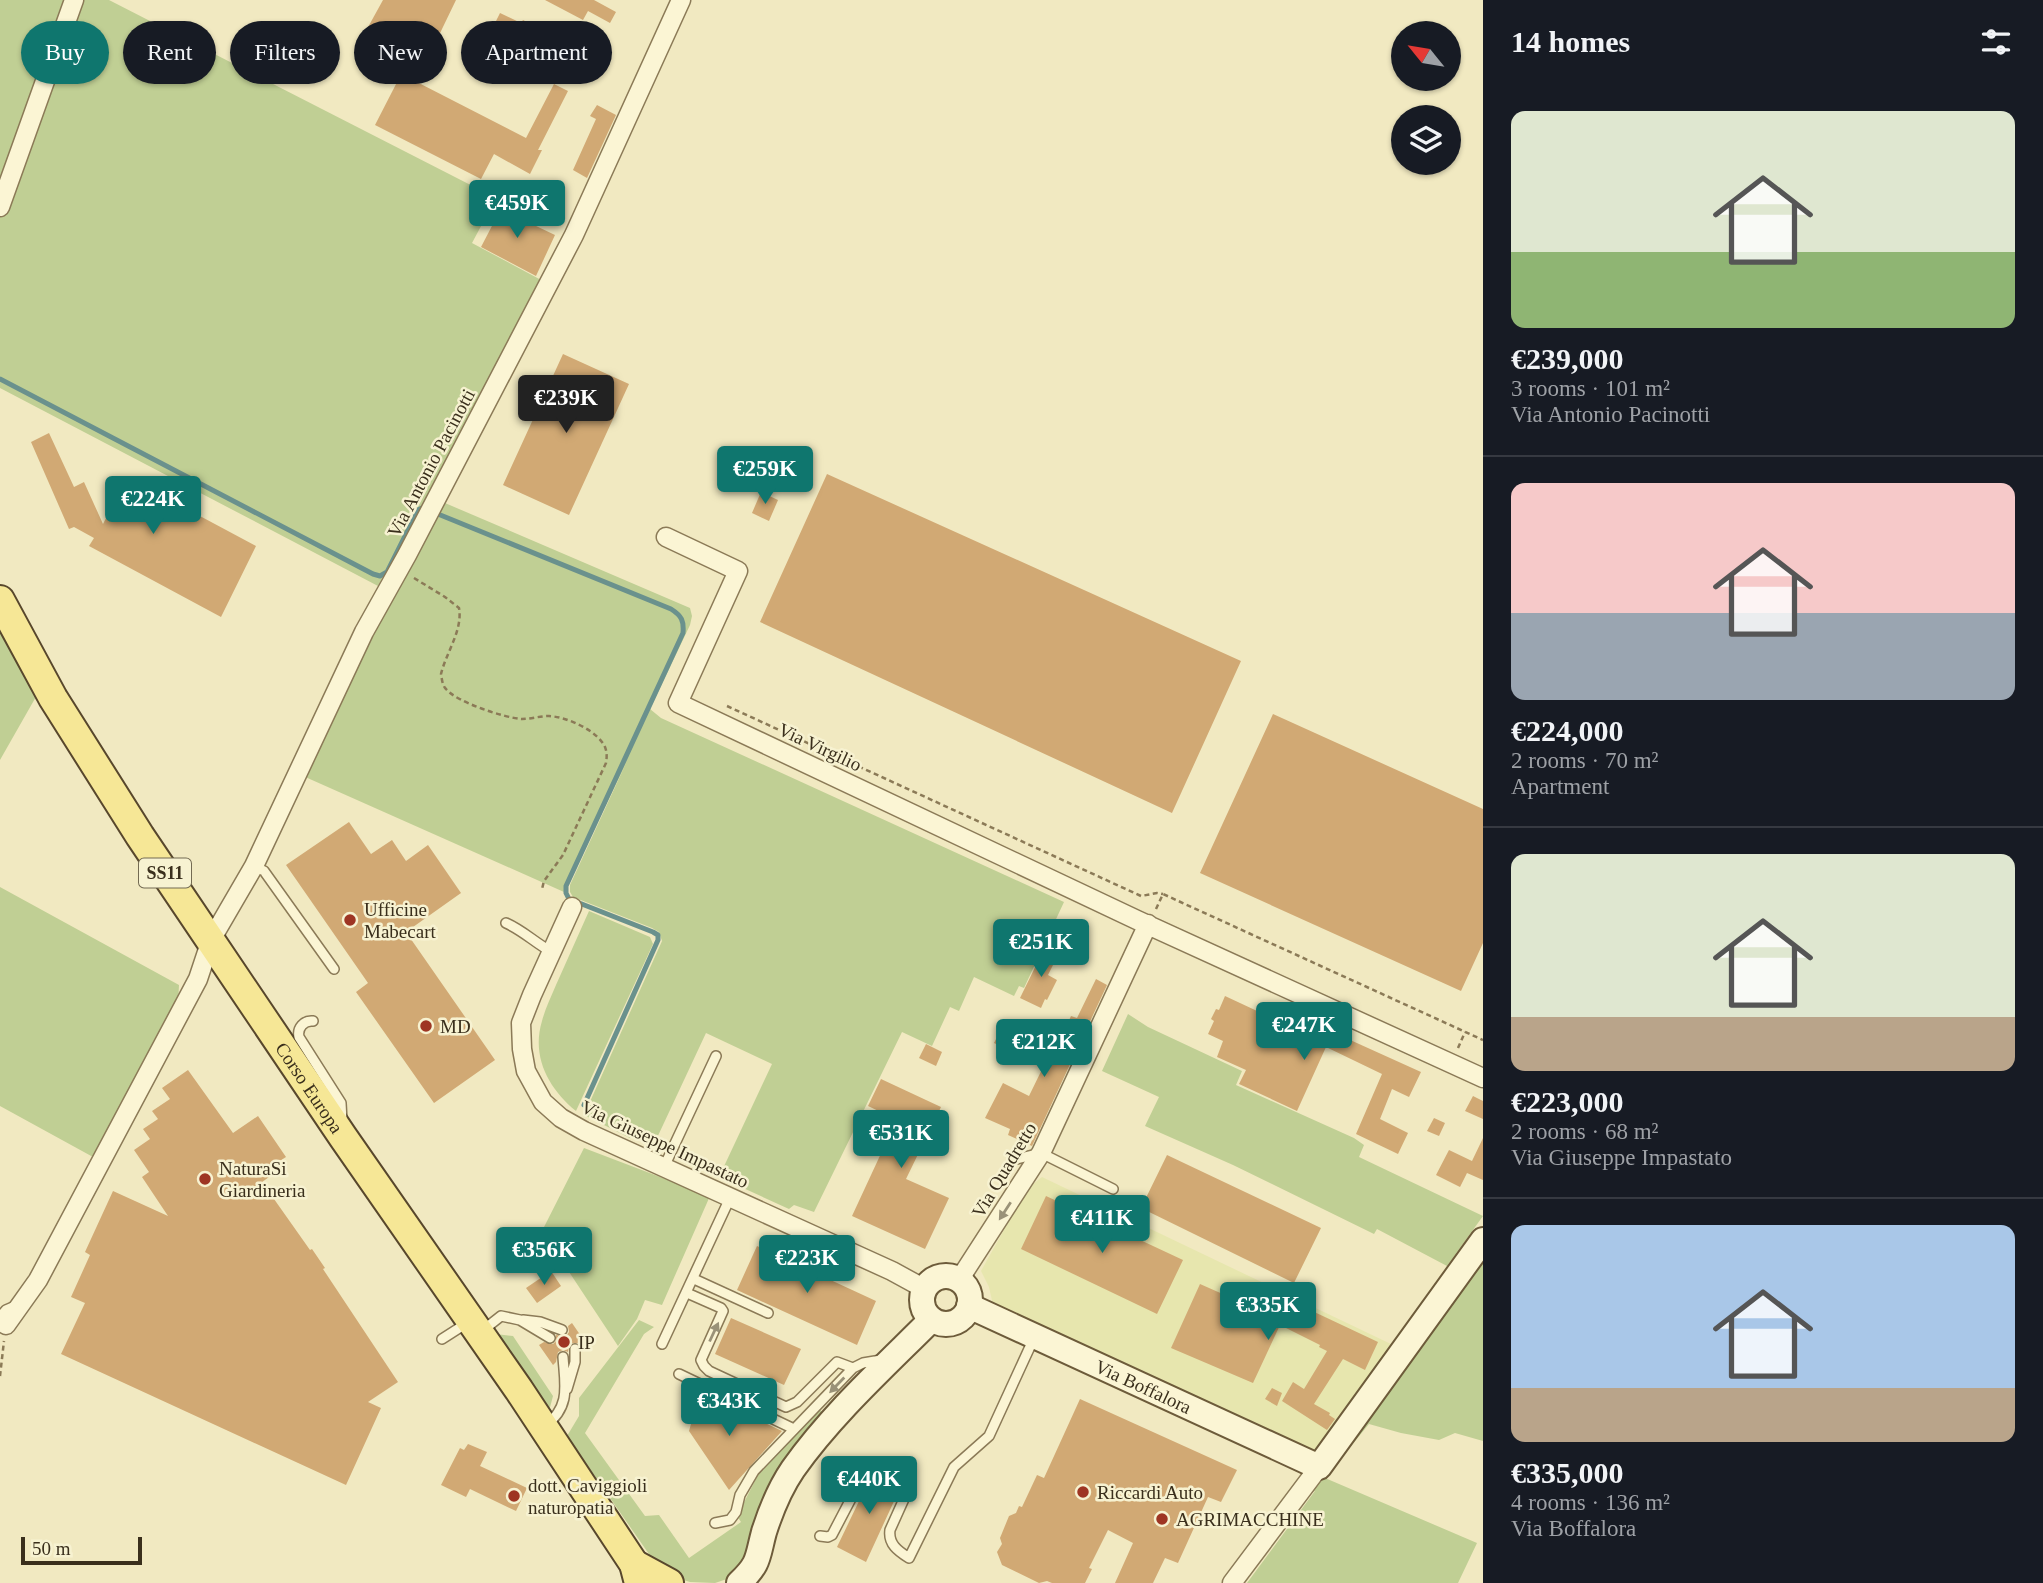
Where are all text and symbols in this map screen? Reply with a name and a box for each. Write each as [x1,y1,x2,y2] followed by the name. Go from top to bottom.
[21,21,109,84] chip: Buy
[123,21,216,84] chip: Rent
[230,21,340,84] chip: Filters
[354,21,447,84] chip: New
[461,21,612,84] chip: Apartment
[1391,21,1461,91] north arrow
[1391,21,1461,175] map controls
[1977,23,2015,61] icon: filters
[1511,25,1630,58] text: 14 homes
[1391,105,1461,175] button: layers
[1700,157,1826,283] icon: home
[468,180,566,240] pin: €459K
[485,190,549,215] text: €459K
[1511,342,1624,375] text: €239,000
[517,376,615,435] pin: €239K
[1511,376,1670,401] text: 3 rooms · 101 m²
[383,385,479,541] street label: Via Antonio Pacinotti
[534,385,598,410] text: €239K
[1511,402,1710,427] text: Via Antonio Pacinotti
[716,447,814,506] pin: €259K
[733,456,797,481] text: €259K
[104,476,202,536] pin: €224K
[121,486,185,511] text: €224K
[1700,529,1826,655] icon: home
[1511,714,1624,747] text: €224,000
[775,719,865,775] street label: Via Virgilio
[1511,748,1658,773] text: 2 rooms · 70 m²
[1511,774,1609,799] text: Apartment
[139,858,191,888] road number: SS11
[364,899,436,942] place label: Ufficine Mabecart
[1700,900,1826,1026] icon: home
[342,912,358,928] marker: Ufficine Mabecart
[992,920,1090,979] pin: €251K
[1009,929,1073,954] text: €251K
[1255,1002,1353,1062] pin: €247K
[1272,1012,1336,1037] text: €247K
[440,1016,471,1037] place label: MD
[418,1018,434,1034] marker: MD
[995,1020,1093,1079] pin: €212K
[1012,1029,1076,1054] text: €212K
[272,1038,348,1137] street label: Corso Europa
[1511,1085,1624,1118] text: €223,000
[578,1096,752,1192] street label: Via Giuseppe Impastato
[852,1110,950,1170] pin: €531K
[967,1119,1041,1221] street label: Via Quadretto
[1511,1119,1658,1144] text: 2 rooms · 68 m²
[869,1120,933,1145] text: €531K
[1511,1145,1732,1170] text: Via Giuseppe Impastato
[219,1158,306,1201] place label: NaturaSi Giardineria
[197,1171,213,1187] marker: NaturaSi Giardineria
[1053,1196,1151,1255] pin: €411K
[998,1202,1012,1220] one-way arrow
[1071,1205,1133,1230] text: €411K
[495,1228,593,1287] pin: €356K
[758,1236,856,1295] pin: €223K
[512,1237,576,1262] text: €356K
[775,1245,839,1270] text: €223K
[1700,1271,1826,1397] icon: home
[1219,1282,1317,1342] pin: €335K
[1236,1292,1300,1317] text: €335K
[709,1322,720,1343] one-way arrow
[578,1332,595,1353] place label: IP
[556,1334,572,1350] marker: IP
[1092,1355,1195,1418] street label: Via Boffalora
[829,1376,845,1393] one-way arrow
[680,1378,778,1438] pin: €343K
[697,1388,761,1413] text: €343K
[820,1456,918,1516] pin: €440K
[1511,1456,1624,1489] text: €335,000
[837,1466,901,1491] text: €440K
[528,1475,647,1518] place label: dott. Caviggioli naturopatia
[1097,1482,1203,1503] place label: Riccardi Auto
[1075,1484,1091,1500] marker: Riccardi Auto
[506,1488,522,1504] marker: dott. Caviggioli naturopatia
[1511,1490,1670,1515] text: 4 rooms · 136 m²
[1176,1509,1324,1530] place label: AGRIMACCHINE
[1154,1511,1170,1527] marker: AGRIMACCHINE
[1511,1516,1636,1541] text: Via Boffalora
[21,1534,142,1566] scale bar
[32,1538,71,1559] text: 50 m

